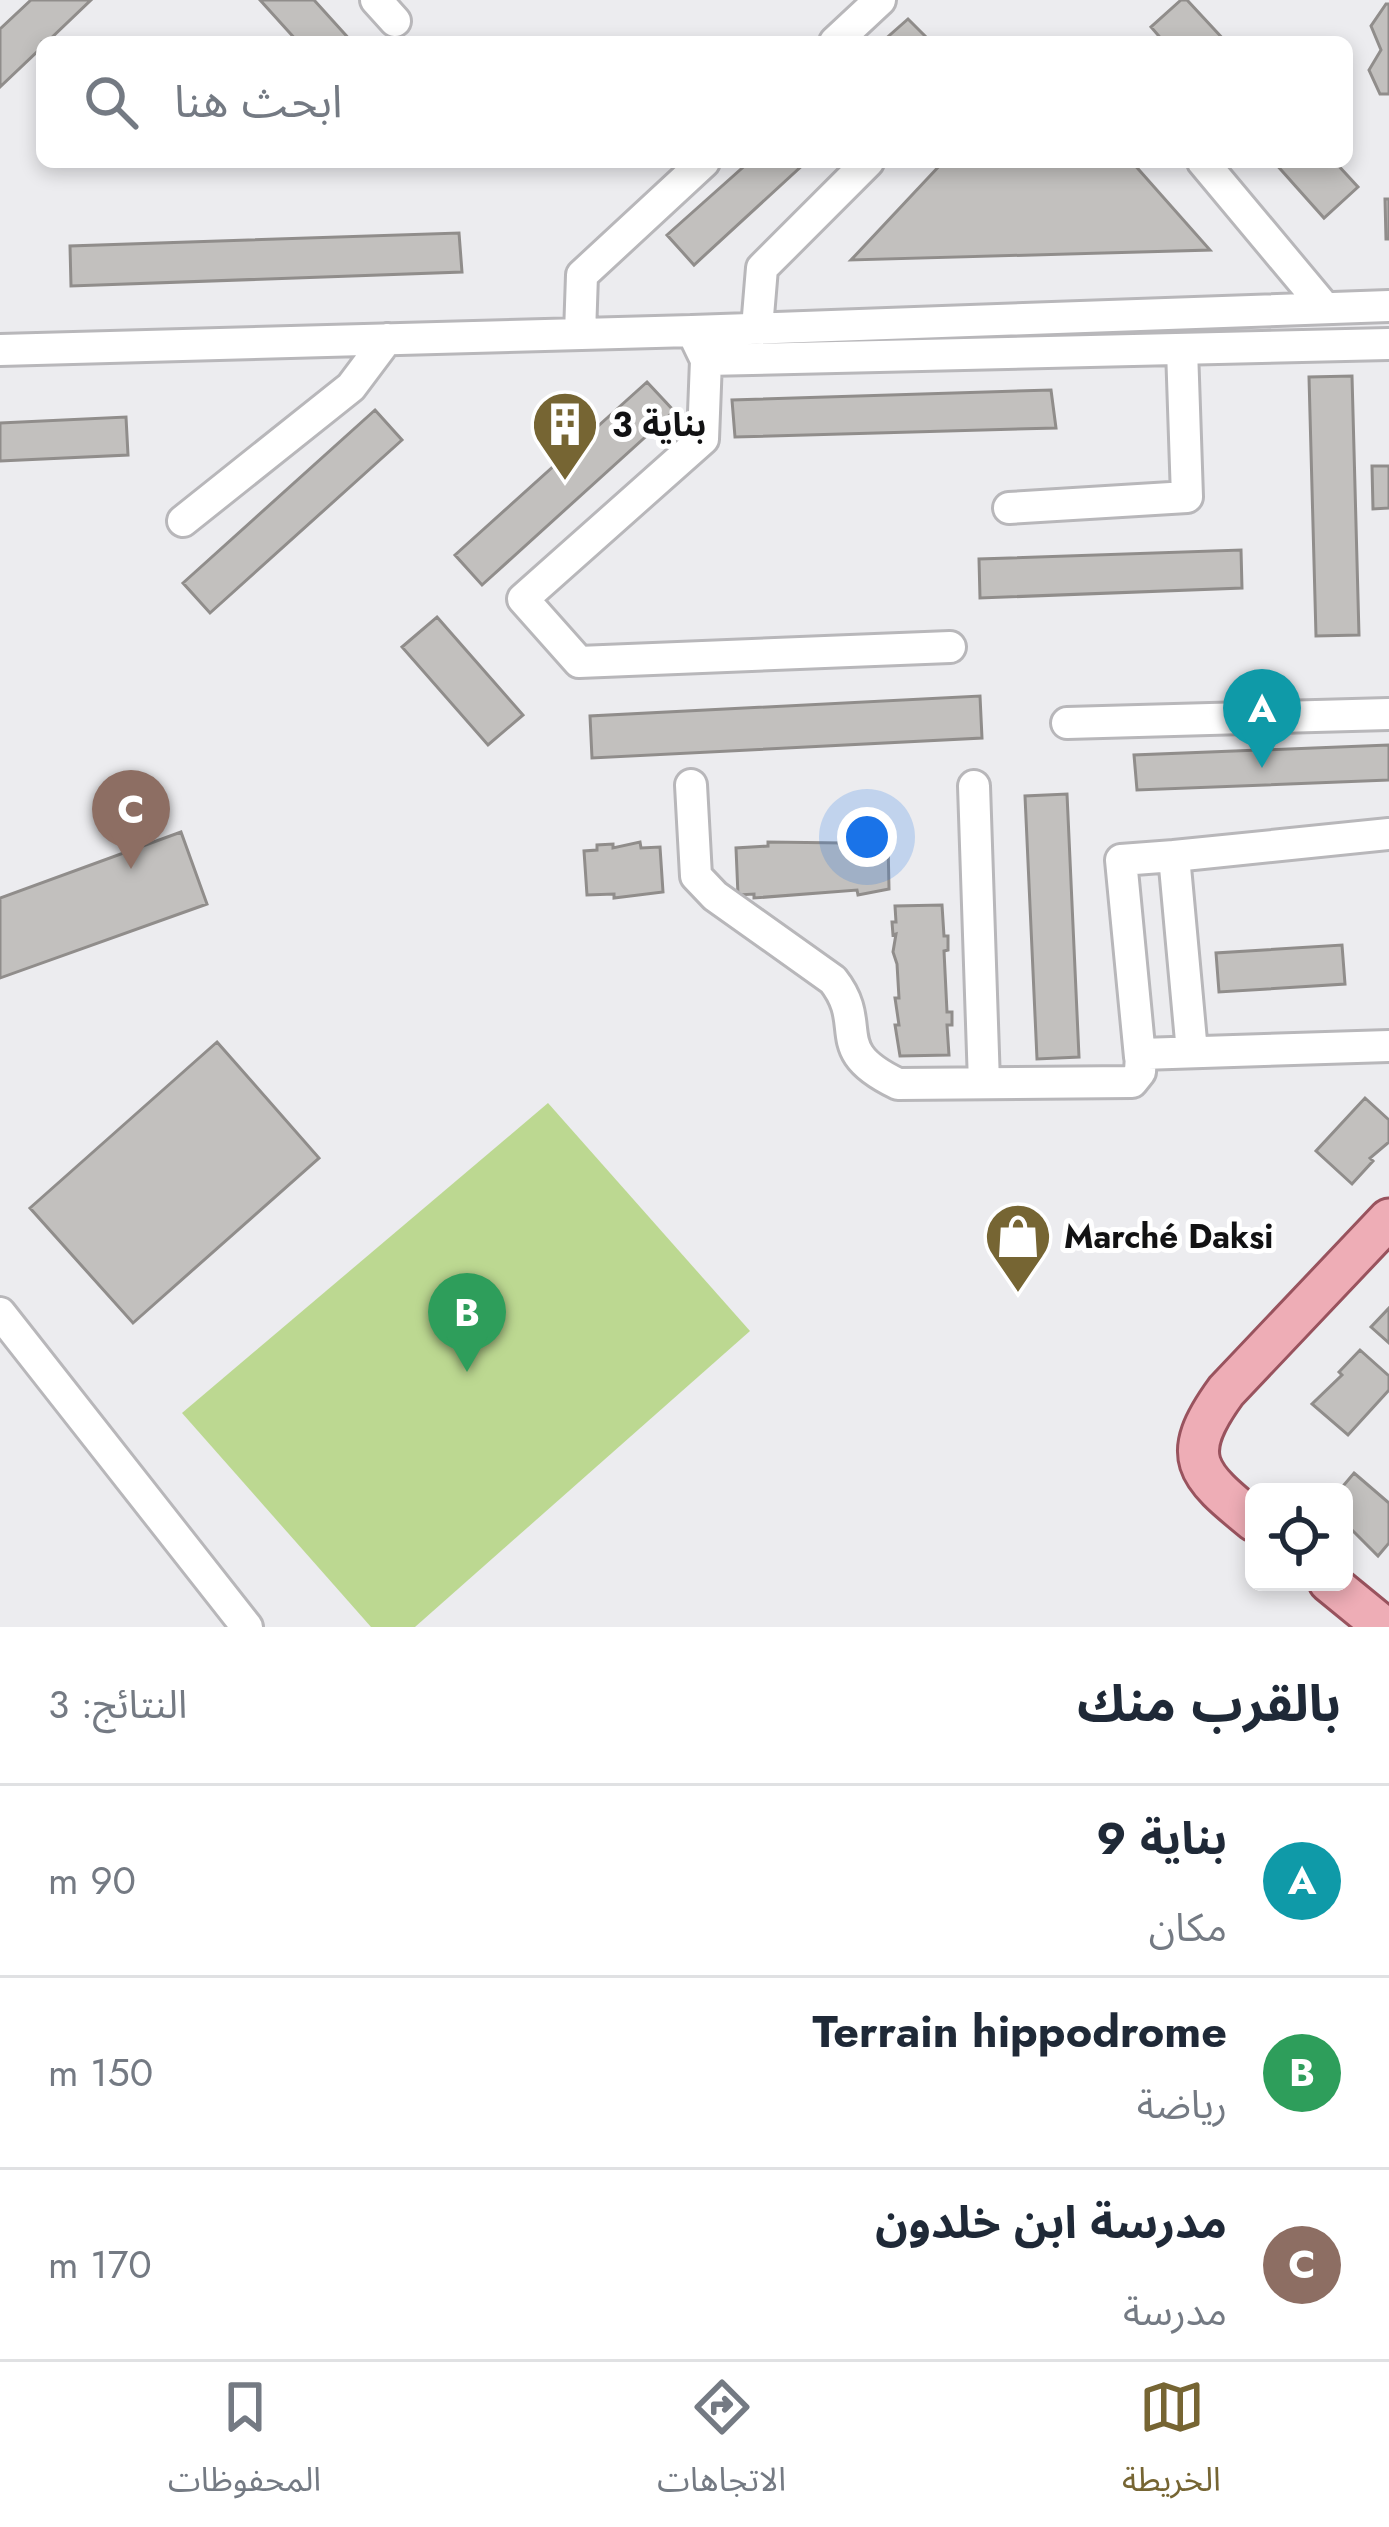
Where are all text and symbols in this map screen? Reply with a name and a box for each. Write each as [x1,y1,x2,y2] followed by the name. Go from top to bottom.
[36,36,1353,168] search box
[78,69,144,135] icon: search
[174,69,343,134] text: ابحث هنا
[530,389,600,483] building icon: بناية 3
[612,401,706,448] place label: بناية 3
[1223,669,1301,768] pin: A
[92,770,170,869] pin: C
[837,807,897,867] your location
[983,1201,1053,1295] shop icon: Marché Daksi
[1064,1213,1273,1260] place label: Marché Daksi
[428,1273,506,1372] pin: B
[1245,1483,1353,1591] map controls
[1245,1483,1353,1591] button: locate
[1077,1666,1341,1740] text: بالقرب منك
[48,1676,187,1733] text: النتائج: 3
[1096,1806,1227,1871] text: بناية 9
[48,1852,136,1909] text: 90 m
[1288,1852,1316,1909] text: A
[1149,1899,1227,1956] text: مكان
[813,1999,1227,2064] text: Terrain hippodrome
[48,2044,153,2101] text: 150 m
[1289,2044,1315,2101] text: B
[1137,2076,1227,2133] text: رياضة
[875,2190,1227,2255] text: مدرسة ابن خلدون
[48,2236,152,2293] text: 170 m
[1288,2236,1316,2293] text: C
[1123,2283,1227,2340] text: مدرسة
[168,2374,321,2515] tab: المحفوظات
[657,2374,786,2515] tab: الاتجاهات
[1122,2374,1221,2515] tab: الخريطة

